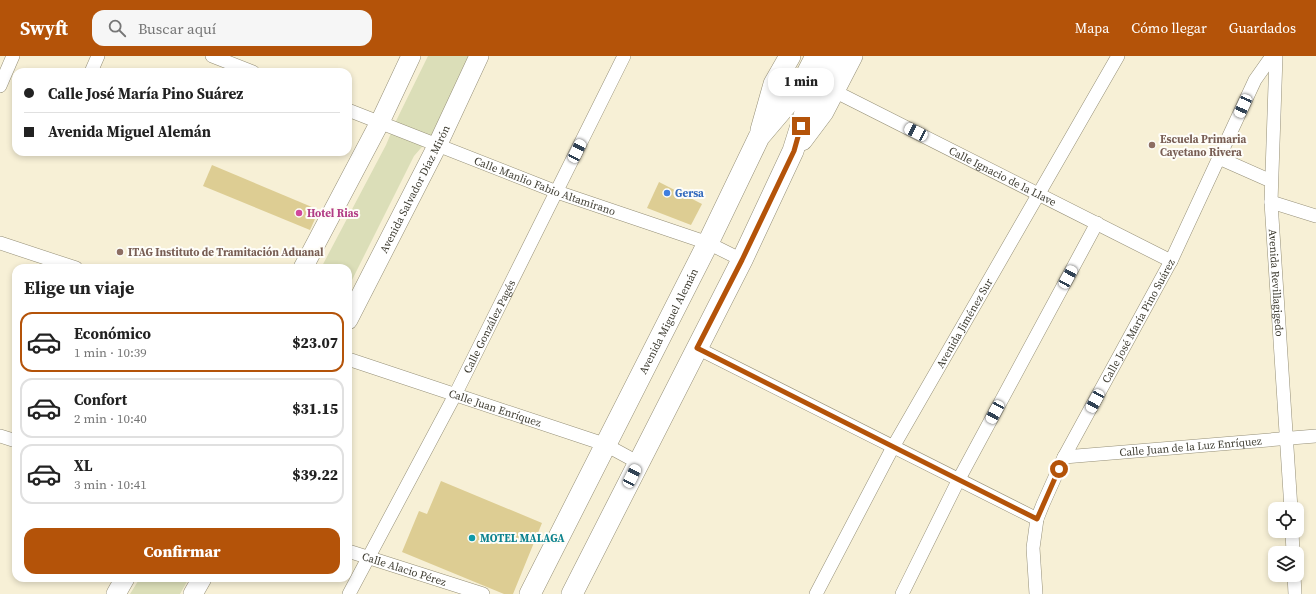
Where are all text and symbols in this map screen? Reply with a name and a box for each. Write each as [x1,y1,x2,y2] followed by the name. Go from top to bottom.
[92,10,372,46] search box
[20,15,68,41] text: Swyft
[106,17,128,39] icon: search
[138,18,216,39] text: Buscar aquí
[1075,18,1109,38] text: Mapa
[1131,18,1207,38] text: Cómo llegar
[1229,18,1296,38] text: Guardados
[768,68,834,96] callout: 1 min
[784,73,818,90] text: 1 min
[48,83,243,104] text: Calle José María Pino Suárez
[1233,93,1253,119] car
[792,117,810,135] route end
[48,121,211,142] text: Avenida Miguel Alemán
[903,121,929,143] car
[376,122,454,256] street label: Avenida Salvador Díaz Mirón
[1160,132,1247,160] place label: Escuela Primaria Cayetano Rivera
[566,138,588,164] car
[1147,140,1157,150] marker: Escuela Primaria Cayetano Rivera
[946,143,1059,210] street label: Calle Ignacio de la Llave
[472,153,617,219] street label: Calle Manlio Fabio Altamirano
[675,186,704,201] place label: Gersa
[662,188,672,198] marker: Gersa
[307,206,358,221] place label: Hotel Rias
[294,208,304,218] marker: Hotel Rias
[1265,229,1287,337] street label: Avenida Revillagigedo
[128,245,324,260] place label: ITAG Instituto de Tramitación Aduanal
[115,247,125,257] marker: ITAG Instituto de Tramitación Aduanal
[1099,256,1179,386] street label: Calle José María Pino Suárez
[1057,264,1079,290] car
[636,266,702,377] street label: Avenida Miguel Alemán
[24,275,134,300] text: Elige un viaje
[933,275,997,371] street label: Avenida Jiménez Sur
[460,277,519,376] street label: Calle González Pagés
[74,323,151,344] text: Económico
[26,324,62,360] icon: car
[292,332,338,353] text: $23.07
[74,344,147,361] text: 1 min · 10:39
[447,386,543,431] street label: Calle Juan Enríquez
[1084,388,1106,414] car
[74,389,127,410] text: Confort
[26,390,62,426] icon: car
[292,398,338,419] text: $31.15
[984,399,1006,425] car
[74,410,147,427] text: 2 min · 10:40
[1119,434,1262,460] street label: Calle Juan de la Luz Enríquez
[74,455,93,476] text: XL
[26,456,62,492] icon: car
[1050,460,1068,478] route start
[621,463,643,489] car
[292,464,338,485] text: $39.22
[74,476,147,493] text: 3 min · 10:41
[1268,502,1304,582] map controls
[1268,502,1304,538] button: locate
[24,528,340,574] button: Confirmar
[480,531,565,546] place label: MOTEL MALAGA
[467,533,477,543] marker: MOTEL MALAGA
[1268,546,1304,582] button: layers
[360,549,448,590] street label: Calle Alacio Pérez

